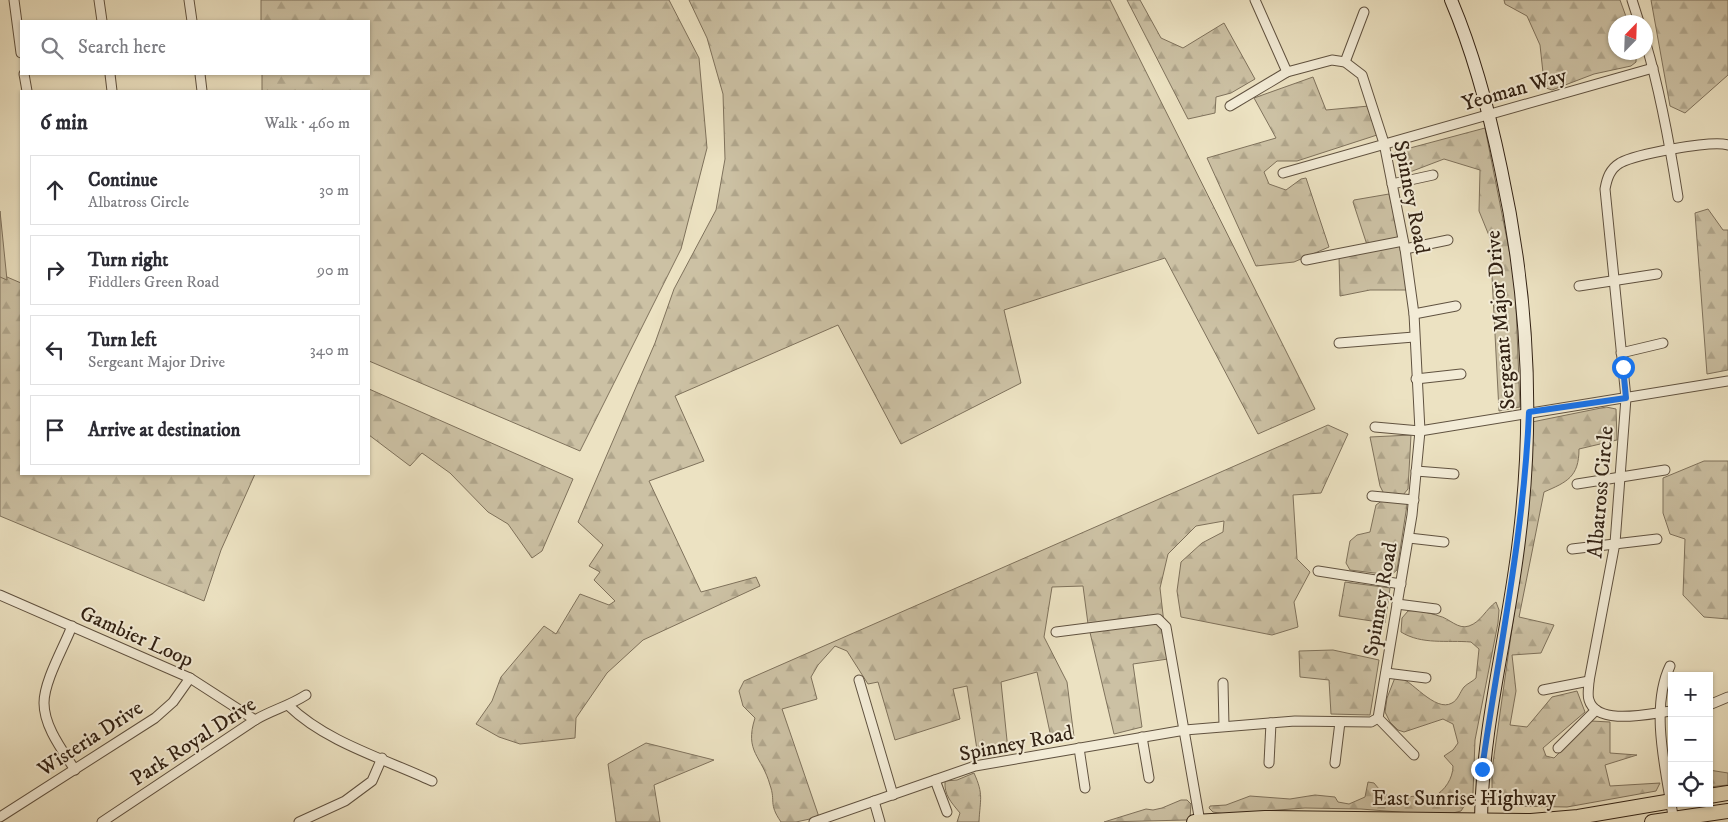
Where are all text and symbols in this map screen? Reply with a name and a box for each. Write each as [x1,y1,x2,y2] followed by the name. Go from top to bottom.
[1608,15,1653,60] north arrow
[20,20,370,75] search box
[38,34,66,62] icon: search
[78,36,166,59] text: Search here
[1459,62,1571,117] street label: Yeoman Way
[40,110,88,136] text: 6 min
[264,113,350,133] text: Walk · 460 m
[1387,138,1435,257] street label: Spinney Road
[88,169,158,192] text: Continue
[41,176,69,204] icon: ahead
[319,180,349,200] text: 30 m
[88,192,189,212] text: Albatross Circle
[1480,229,1522,411] street label: Sergeant Major Drive
[88,249,168,272] text: Turn right
[41,256,69,284] icon: right
[317,260,349,280] text: 90 m
[88,272,219,292] text: Fiddlers Green Road
[88,329,157,352] text: Turn left
[41,336,69,364] icon: left
[310,340,349,360] text: 340 m
[88,352,225,372] text: Sergeant Major Drive
[1612,356,1635,379] route start
[41,416,69,444] icon: arrive
[88,419,240,442] text: Arrive at destination
[1582,425,1620,559] street label: Albatross Circle
[1358,540,1404,658] street label: Spinney Road
[76,600,197,674] street label: Gambier Loop
[1668,672,1713,807] map controls
[1668,672,1713,717] button: +
[126,691,261,792] street label: Park Royal Drive
[32,695,148,783] street label: Wisteria Drive
[1668,717,1713,762] button: −
[957,720,1076,768] street label: Spinney Road
[1471,758,1494,781] route end
[1668,762,1713,807] button: locate
[1372,786,1557,812] street label: East Sunrise Highway

